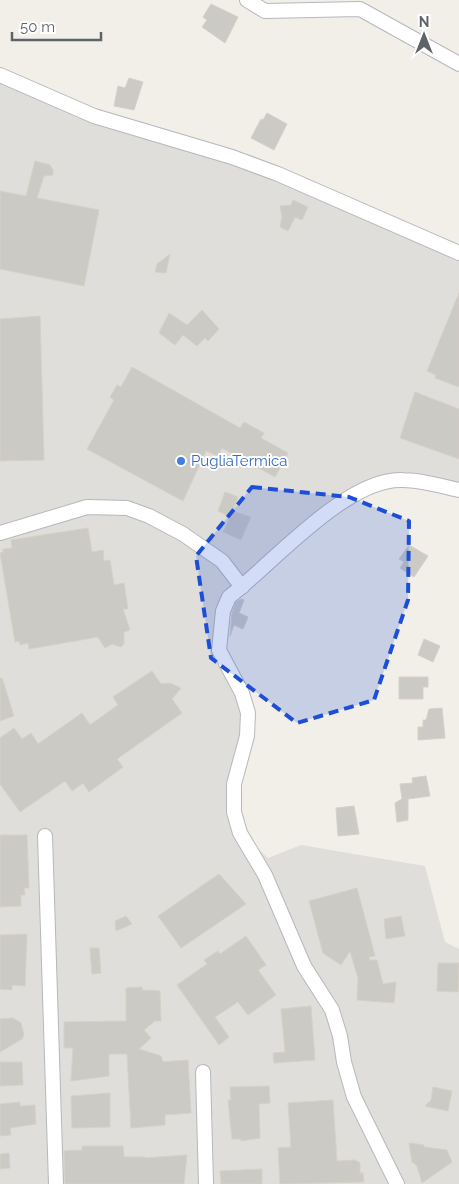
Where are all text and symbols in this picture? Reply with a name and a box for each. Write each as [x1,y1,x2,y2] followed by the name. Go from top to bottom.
[12,10,101,42] scale bar
[399,10,449,60] north arrow
[419,14,429,30] text: N
[20,18,55,36] text: 50 m
[191,452,287,470] place label: PugliaTermica
[175,455,187,467] marker: PugliaTermica

